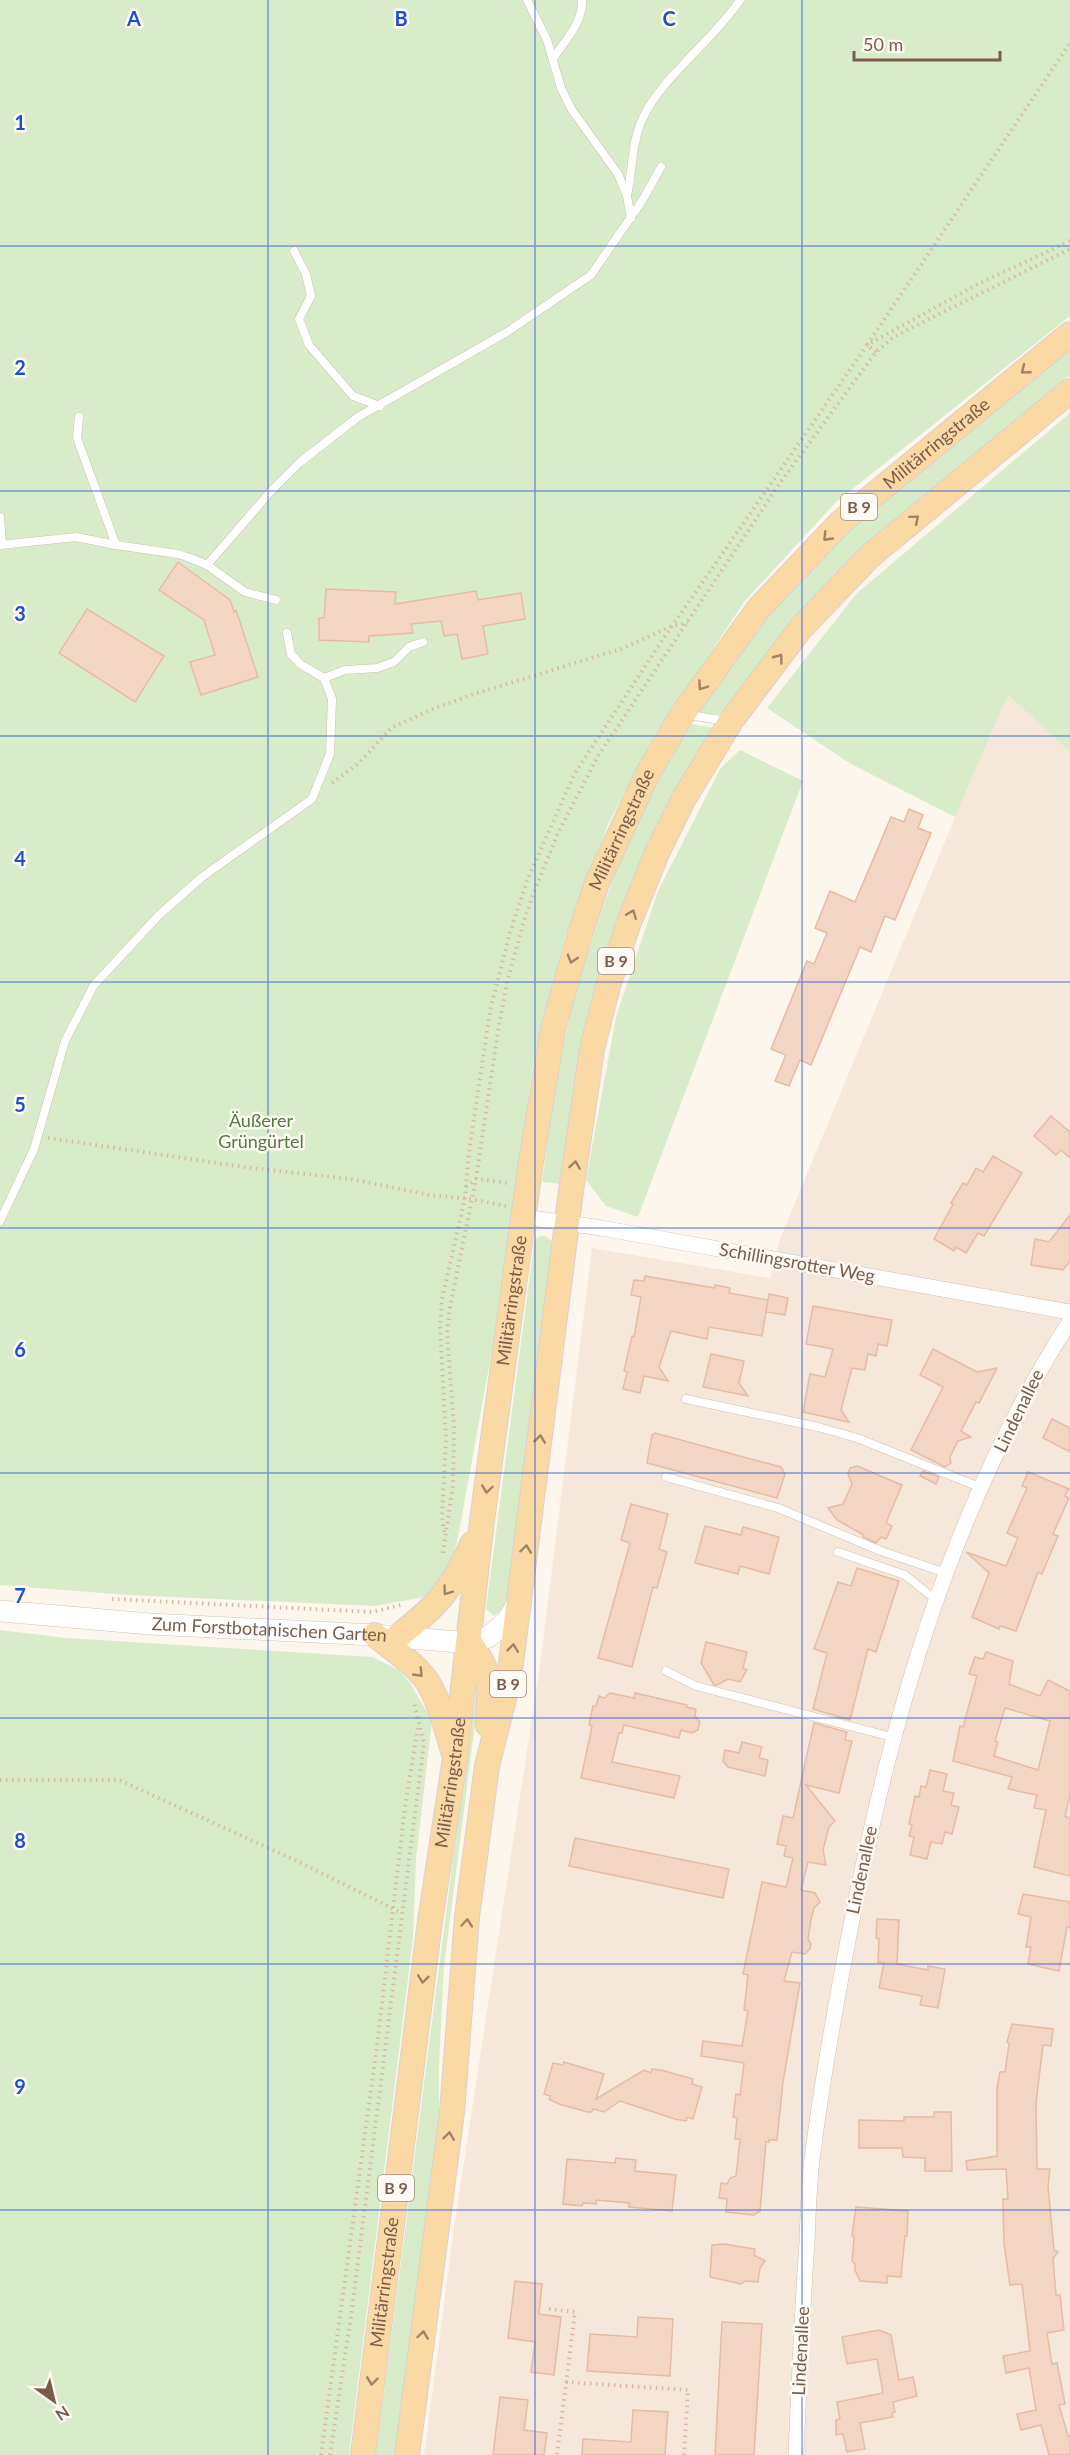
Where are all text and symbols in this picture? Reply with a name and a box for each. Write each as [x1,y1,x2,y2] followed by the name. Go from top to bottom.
[126,6,141,30] text: A
[394,6,408,30] text: B
[662,6,676,30] text: C
[854,24,1000,62] scale bar
[863,33,903,55] text: 50 m
[14,110,26,134] text: 1
[14,355,26,379] text: 2
[1020,363,1031,374] one-way arrow
[878,393,994,493] street label: Militärringstraße
[841,494,877,520] road number: B 9
[908,515,919,526] one-way arrow
[824,529,835,540] one-way arrow
[14,601,26,625] text: 3
[772,653,783,664] one-way arrow
[698,679,709,690] one-way arrow
[583,765,658,894] street label: Militärringstraße
[14,846,26,870] text: 4
[625,909,638,920] one-way arrow
[598,948,634,974] road number: B 9
[567,953,579,964] one-way arrow
[14,1092,26,1116] text: 5
[218,1109,304,1152] park label: Äußerer Grüngürtel
[568,1160,580,1169] one-way arrow
[491,1234,531,1367] street label: Militärringstraße
[718,1237,877,1287] street label: Schillingsrotter Weg
[14,1337,26,1361] text: 6
[989,1365,1048,1456] street label: Lindenallee
[534,1434,546,1443] one-way arrow
[481,1484,493,1493] one-way arrow
[520,1544,532,1553] one-way arrow
[14,1583,26,1607] text: 7
[444,1584,455,1595] one-way arrow
[151,1612,388,1646] street label: Zum Forstbotanischen Garten
[507,1643,519,1652] one-way arrow
[412,1666,423,1677] one-way arrow
[490,1671,526,1697] road number: B 9
[429,1716,470,1849] street label: Militärringstraße
[841,1824,881,1916] street label: Lindenallee
[14,1828,26,1852] text: 8
[460,1919,473,1928] one-way arrow
[417,1975,429,1984] one-way arrow
[14,2074,26,2098] text: 9
[442,2131,455,2140] one-way arrow
[378,2175,414,2201] road number: B 9
[365,2216,403,2349] street label: Militärringstraße
[787,2306,813,2396] street label: Lindenallee
[416,2330,428,2339] one-way arrow
[24,2371,84,2431] north arrow
[366,2376,379,2386] one-way arrow
[52,2403,73,2425] text: N

